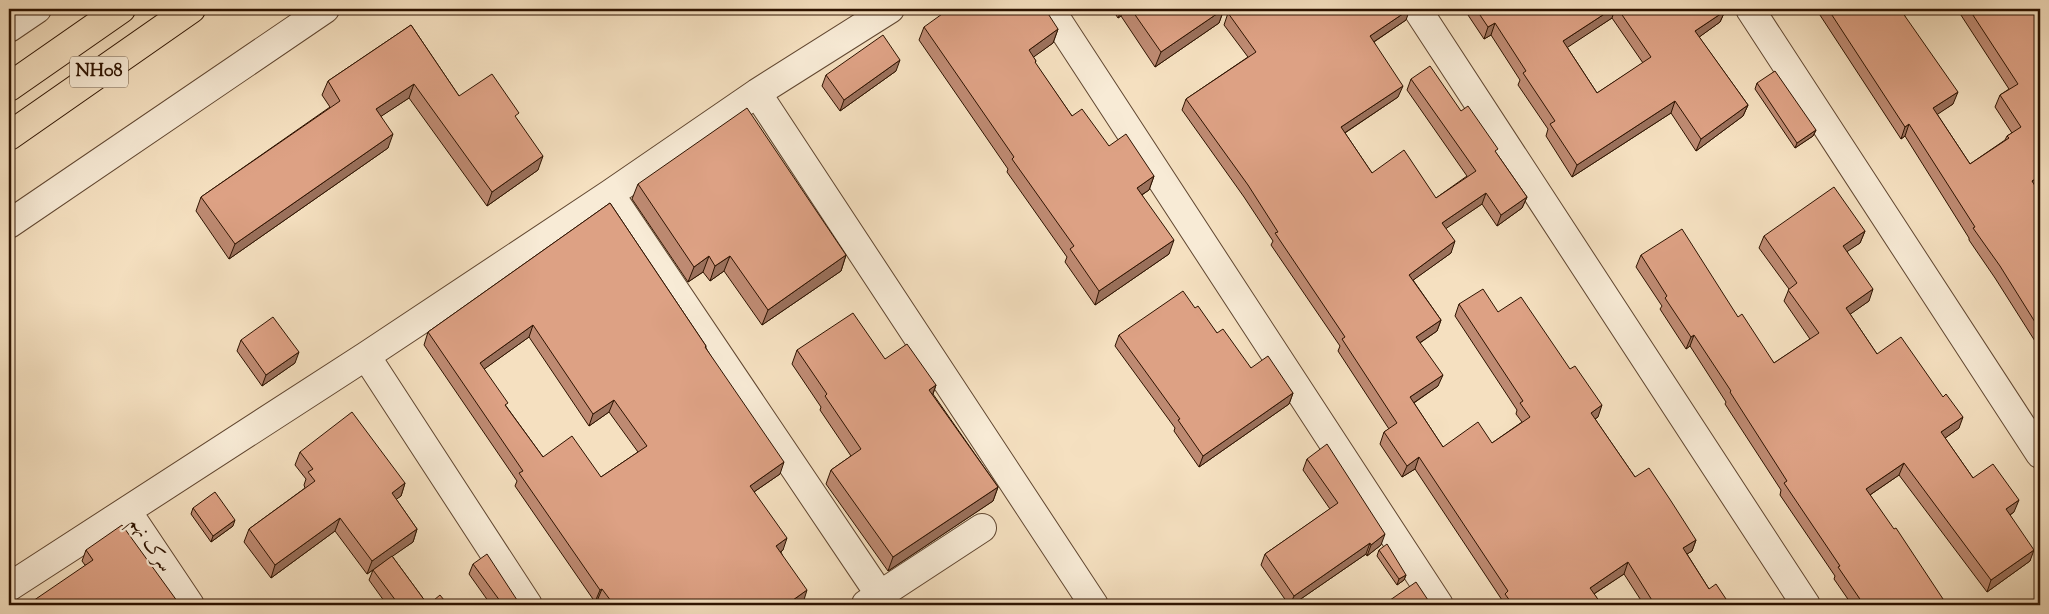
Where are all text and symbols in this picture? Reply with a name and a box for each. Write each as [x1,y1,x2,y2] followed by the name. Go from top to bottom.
[70,56,128,88] road number: NH08
[120,512,178,580] street label: سرک نهم

